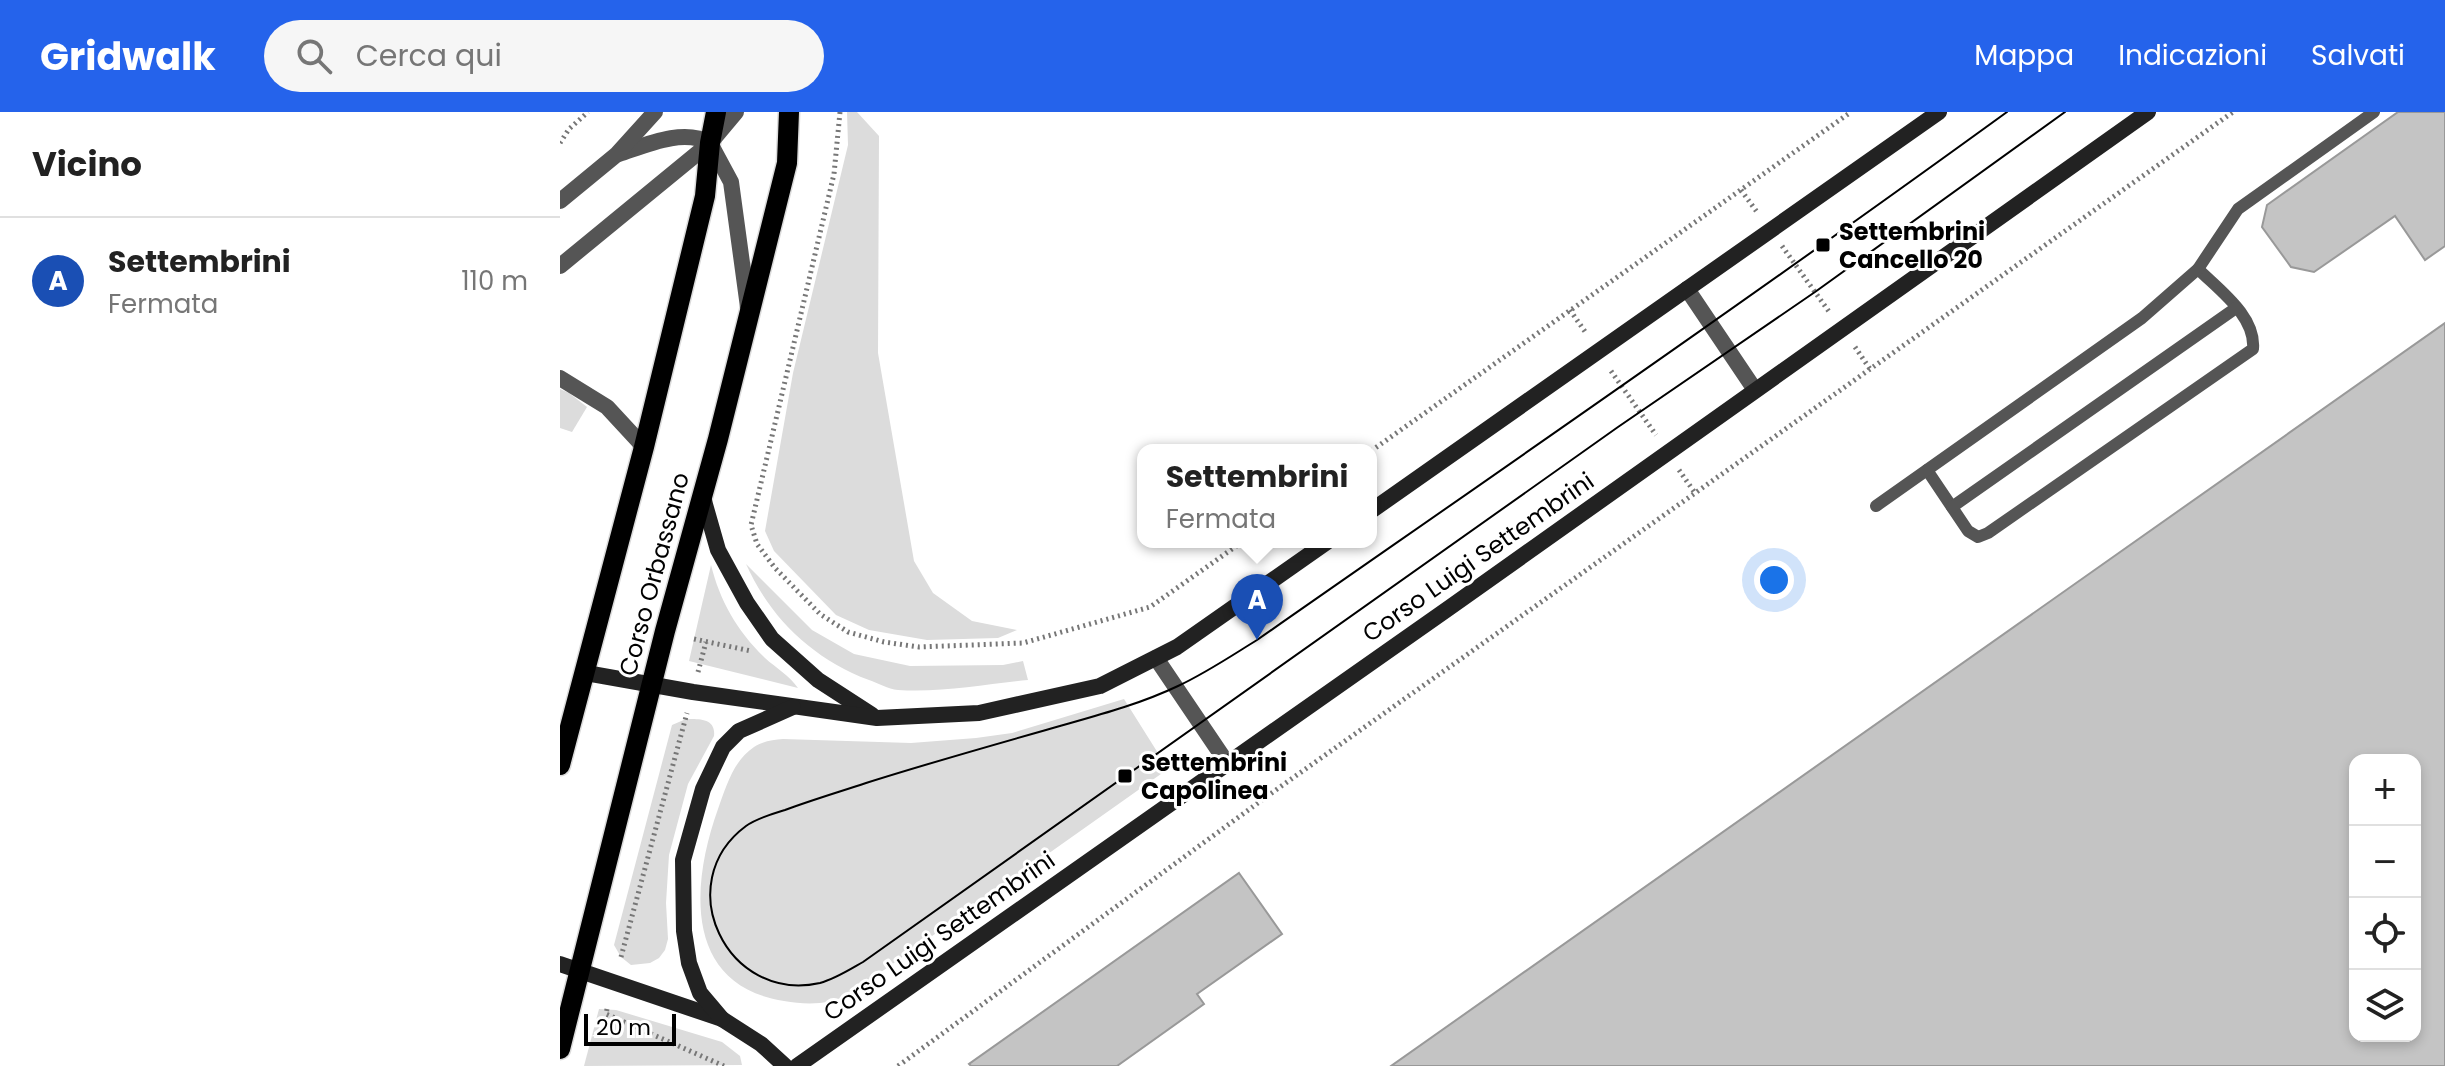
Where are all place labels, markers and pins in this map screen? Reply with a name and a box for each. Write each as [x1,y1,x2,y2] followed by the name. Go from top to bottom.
[1839,215,1985,276] place label: Settembrini Cancello 20
[1814,236,1832,254] marker: Settembrini Cancello 20
[1231,574,1283,640] pin: A
[1141,746,1287,807] place label: Settembrini Capolinea
[1116,767,1134,785] marker: Settembrini Capolinea

